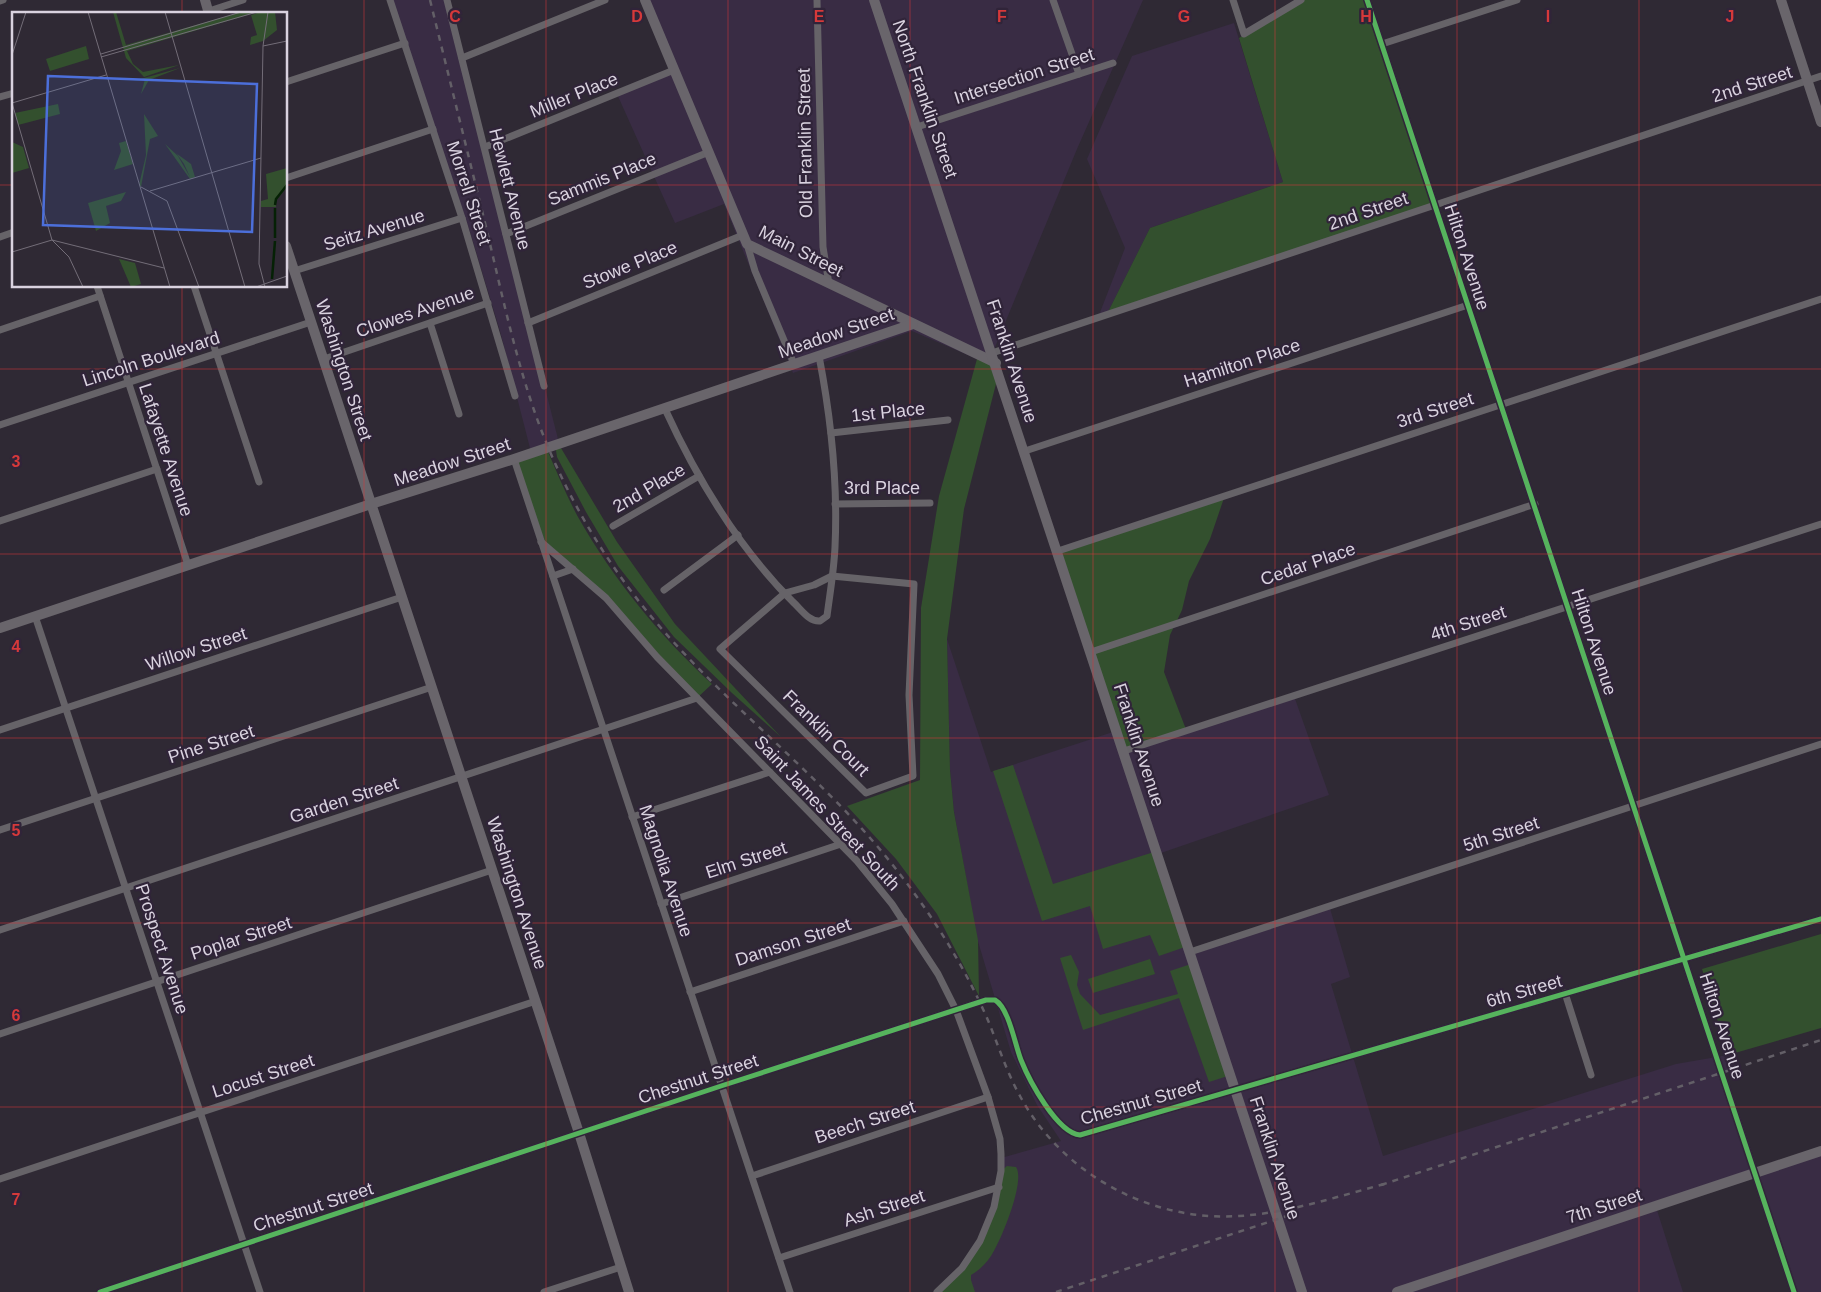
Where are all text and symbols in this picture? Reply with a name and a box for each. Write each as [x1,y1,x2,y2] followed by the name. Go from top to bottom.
[449,8,461,25] text: C
[631,8,643,25] text: D
[814,8,825,25] text: E
[997,8,1007,25] text: F
[1178,8,1190,25] text: G
[1360,8,1372,25] text: H
[1546,8,1550,25] text: I
[1726,8,1734,25] text: J
[12,12,288,288] inset map
[889,17,961,181] street label: North Franklin Street
[951,44,1097,108] street label: Intersection Street
[1709,62,1795,106] street label: 2nd Street
[527,68,621,122] street label: Miller Place
[794,68,816,218] street label: Old Franklin Street
[485,126,535,252] street label: Hewlett Avenue
[443,139,495,247] street label: Morrell Street
[545,148,659,210] street label: Sammis Place
[1325,188,1411,234] street label: 2nd Street
[1440,201,1494,313] street label: Hilton Avenue
[321,205,427,255] street label: Seitz Avenue
[755,221,847,281] street label: Main Street
[580,237,680,293] street label: Stowe Place
[353,282,477,342] street label: Clowes Avenue
[312,297,376,443] street label: Washington Street
[983,297,1041,425] street label: Franklin Avenue
[776,304,896,362] street label: Meadow Street
[80,327,222,391] street label: Lincoln Boulevard
[1181,335,1303,391] street label: Hamilton Place
[135,381,197,519] street label: Lafayette Avenue
[1394,388,1476,432] street label: 3rd Street
[850,398,926,426] street label: 1st Place
[391,434,513,490] street label: Meadow Street
[12,453,21,470] text: 3
[609,459,689,517] street label: 2nd Place
[844,478,920,498] street label: 3rd Place
[1258,538,1358,590] street label: Cedar Place
[1567,586,1621,698] street label: Hilton Avenue
[1428,601,1508,645] street label: 4th Street
[143,623,249,675] street label: Willow Street
[12,638,21,655] text: 4
[1110,681,1168,809] street label: Franklin Avenue
[779,686,873,780] street label: Franklin Court
[166,721,256,767] street label: Pine Street
[750,732,904,894] street label: Saint James Street South
[287,773,401,827] street label: Garden Street
[635,802,697,940] street label: Magnolia Avenue
[1461,812,1541,856] street label: 5th Street
[483,814,551,972] street label: Washington Avenue
[12,822,21,839] text: 5
[703,838,789,882] street label: Elm Street
[132,881,192,1017] street label: Prospect Avenue
[188,912,294,964] street label: Poplar Street
[733,914,853,970] street label: Damson Street
[1695,970,1749,1082] street label: Hilton Avenue
[1484,971,1564,1011] street label: 6th Street
[12,1007,21,1024] text: 6
[209,1050,317,1102] street label: Locust Street
[635,1050,761,1108] street label: Chestnut Street
[1078,1075,1204,1129] street label: Chestnut Street
[1246,1094,1304,1222] street label: Franklin Avenue
[812,1096,918,1148] street label: Beech Street
[250,1178,376,1236] street label: Chestnut Street
[1564,1184,1644,1228] street label: 7th Street
[841,1186,927,1230] street label: Ash Street
[12,1191,21,1208] text: 7

